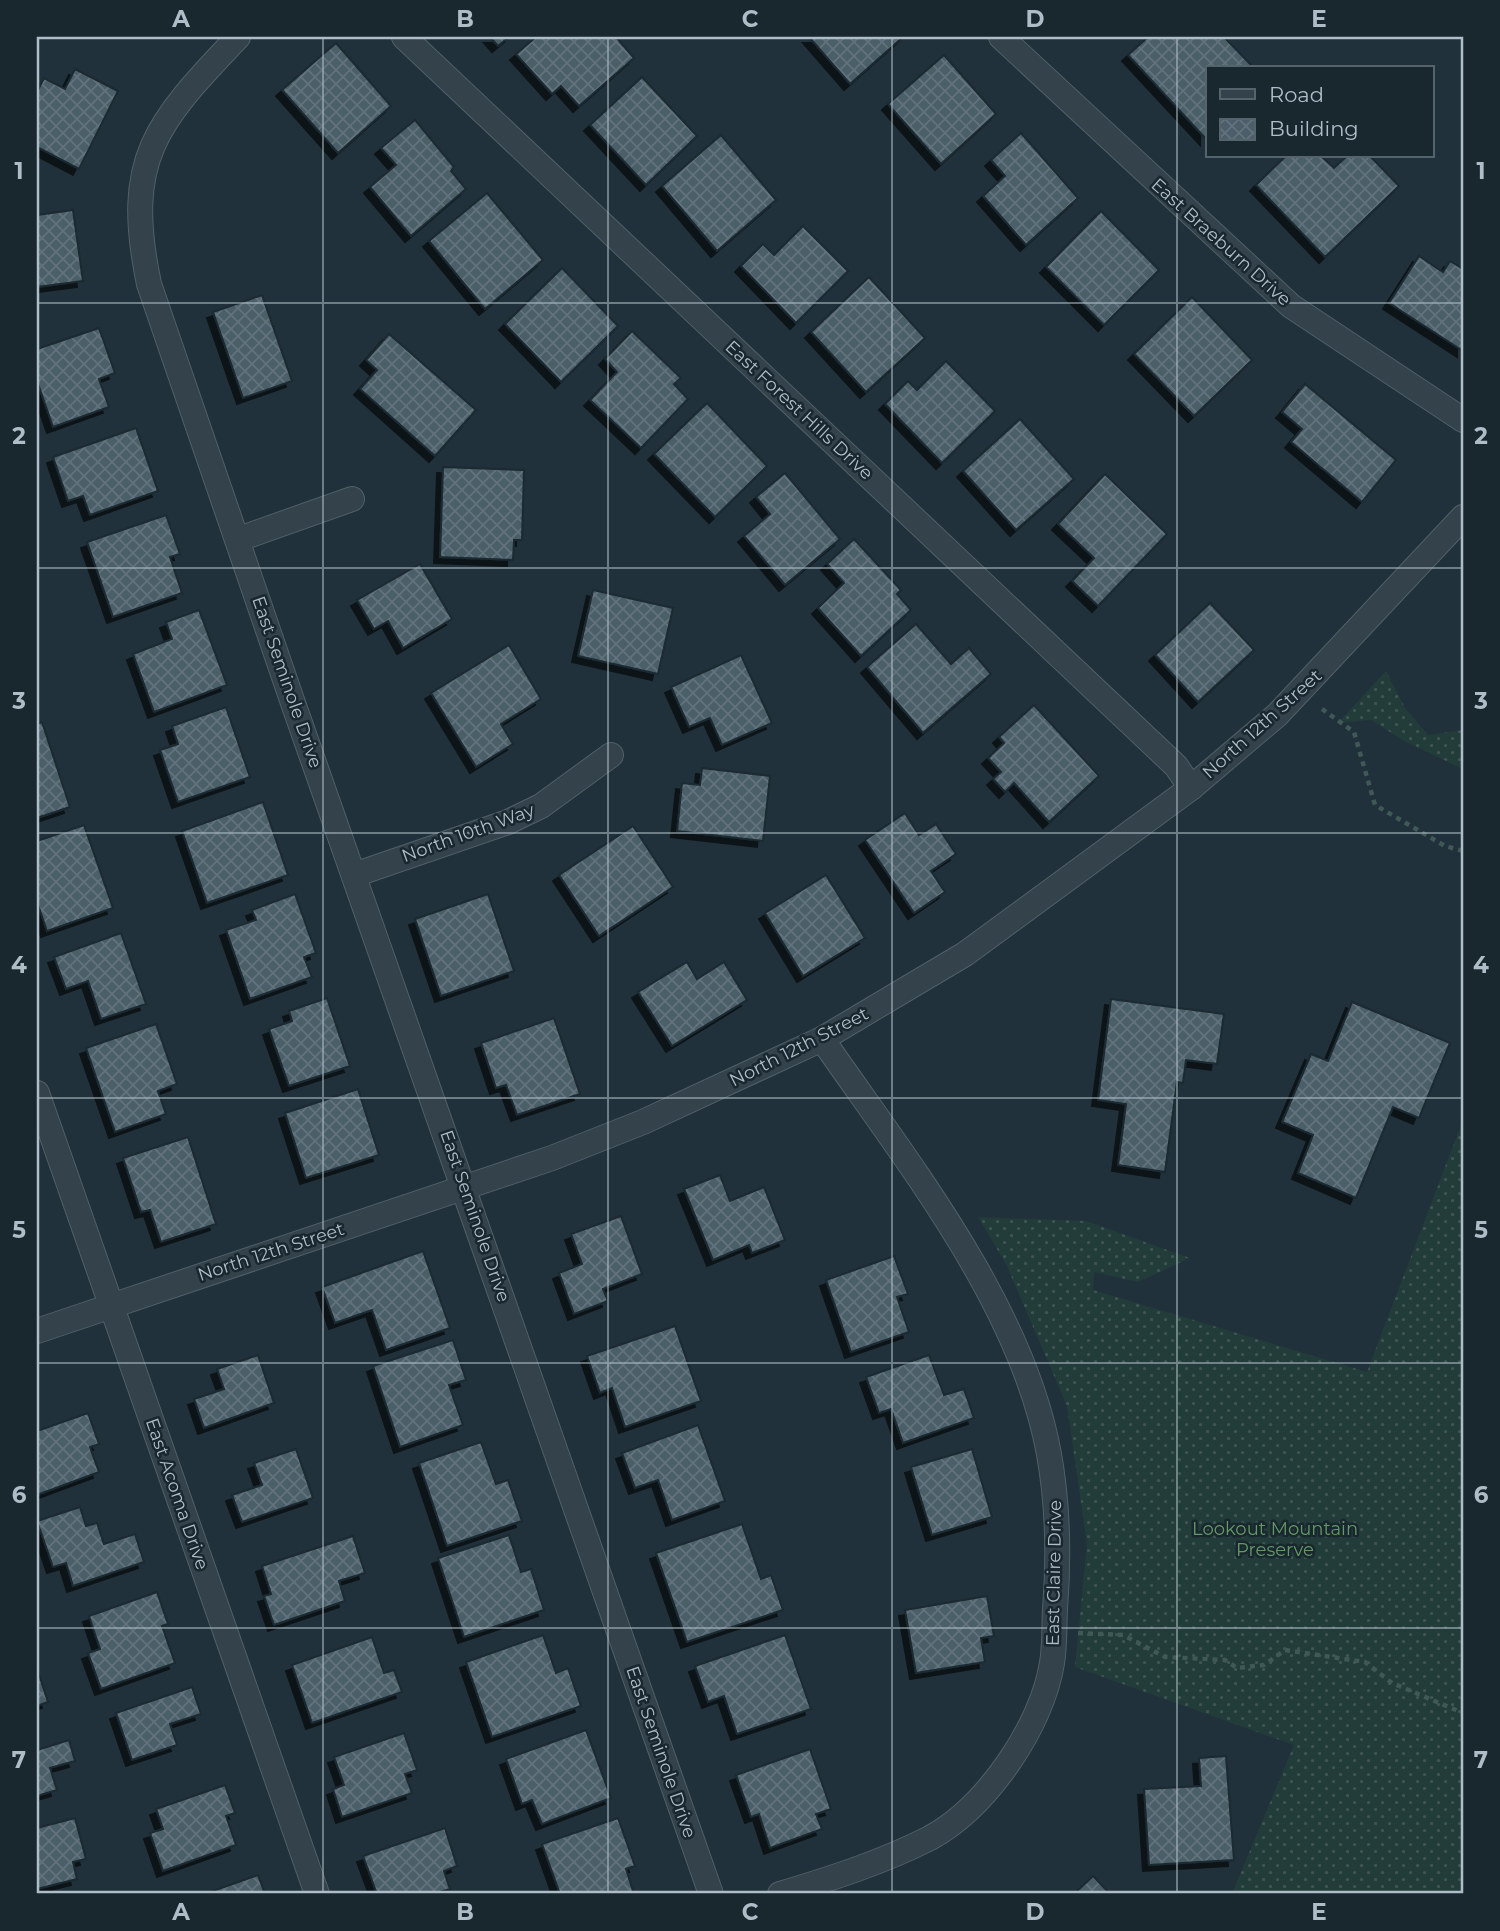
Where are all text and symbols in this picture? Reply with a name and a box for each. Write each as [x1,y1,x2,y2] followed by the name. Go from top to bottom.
[171,5,190,33] text: A
[456,5,474,33] text: B
[742,5,759,33] text: C
[1026,5,1045,33] text: D
[1311,5,1327,33] text: E
[1206,66,1434,158] legend
[1269,82,1324,107] text: Road
[1269,116,1359,141] text: Building
[14,157,24,185] text: 1
[1476,157,1486,185] text: 1
[1147,174,1295,311] street label: East Braeburn Drive
[720,336,878,484] street label: East Forest Hills Drive
[12,422,26,450] text: 2
[1474,422,1488,450] text: 2
[247,593,327,771] street label: East Seminole Drive
[1198,665,1326,783] street label: North 12th Street
[11,687,26,715] text: 3
[1473,687,1488,715] text: 3
[399,799,537,867] street label: North 10th Way
[11,951,27,979] text: 4
[1473,951,1489,979] text: 4
[726,1002,872,1092] street label: North 12th Street
[435,1127,515,1305] street label: East Seminole Drive
[12,1216,26,1244] text: 5
[1474,1216,1488,1244] text: 5
[195,1218,347,1286] street label: North 12th Street
[141,1415,213,1573] street label: East Acoma Drive
[12,1481,27,1509] text: 6
[1474,1481,1489,1509] text: 6
[1042,1500,1066,1646] street label: East Claire Drive
[1192,1518,1358,1561] park label: Lookout Mountain Preserve
[621,1663,701,1841] street label: East Seminole Drive
[12,1746,26,1774] text: 7
[1474,1746,1488,1774] text: 7
[171,1898,190,1926] text: A
[456,1898,474,1926] text: B
[742,1898,759,1926] text: C
[1026,1898,1045,1926] text: D
[1311,1898,1327,1926] text: E

